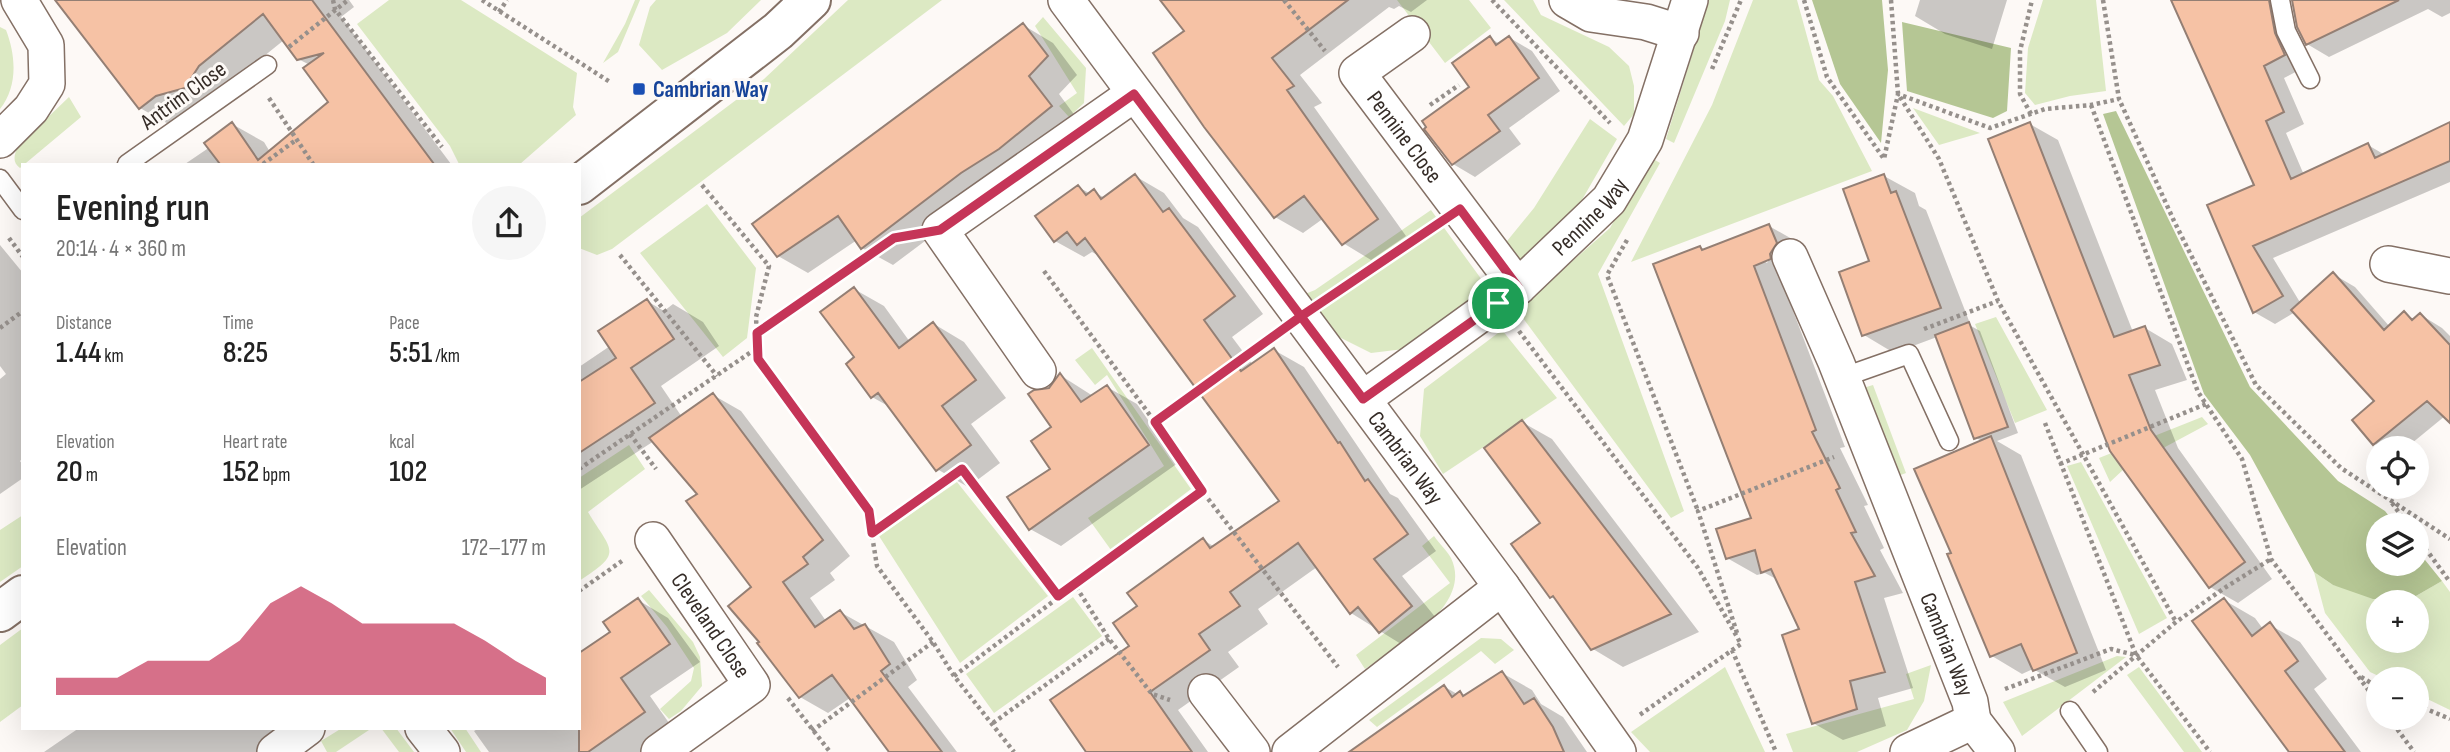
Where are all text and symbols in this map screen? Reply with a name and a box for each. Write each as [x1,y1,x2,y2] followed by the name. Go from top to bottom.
[134,55,232,137] street label: Antrim Close
[653,76,769,104] place label: Cambrian Way
[631,81,647,97] marker: Cambrian Way
[1360,86,1448,189] street label: Pennine Close
[1547,173,1634,262] street label: Pennine Way
[56,186,210,231] text: Evening run
[472,186,546,260] button: share
[56,235,186,263] text: 20:14 · 4 × 360 m
[1468,273,1528,333] pin
[1479,284,1517,322] icon: arrive
[56,312,112,335] text: Distance
[223,312,254,335] text: Time
[389,312,420,335] text: Pace
[56,335,101,371] text: 1.44
[223,335,268,371] text: 8:25
[389,335,432,371] text: 5:51
[101,345,124,368] text: km
[432,345,460,368] text: /km
[1361,406,1449,510] street label: Cambrian Way
[56,431,115,454] text: Elevation
[223,431,288,454] text: Heart rate
[389,431,414,454] text: kcal
[2366,436,2429,730] map controls
[2366,436,2429,499] button: locate
[56,454,83,490] text: 20
[223,454,259,490] text: 152
[389,454,427,490] text: 102
[83,464,98,487] text: m
[259,464,290,487] text: bpm
[2366,513,2429,576] button: layers
[56,534,127,562] text: Elevation
[462,534,546,562] text: 172–177 m
[665,568,756,684] street label: Cleveland Close
[1913,589,1979,701] street label: Cambrian Way
[2366,590,2429,653] button: +
[2366,667,2429,730] button: −

